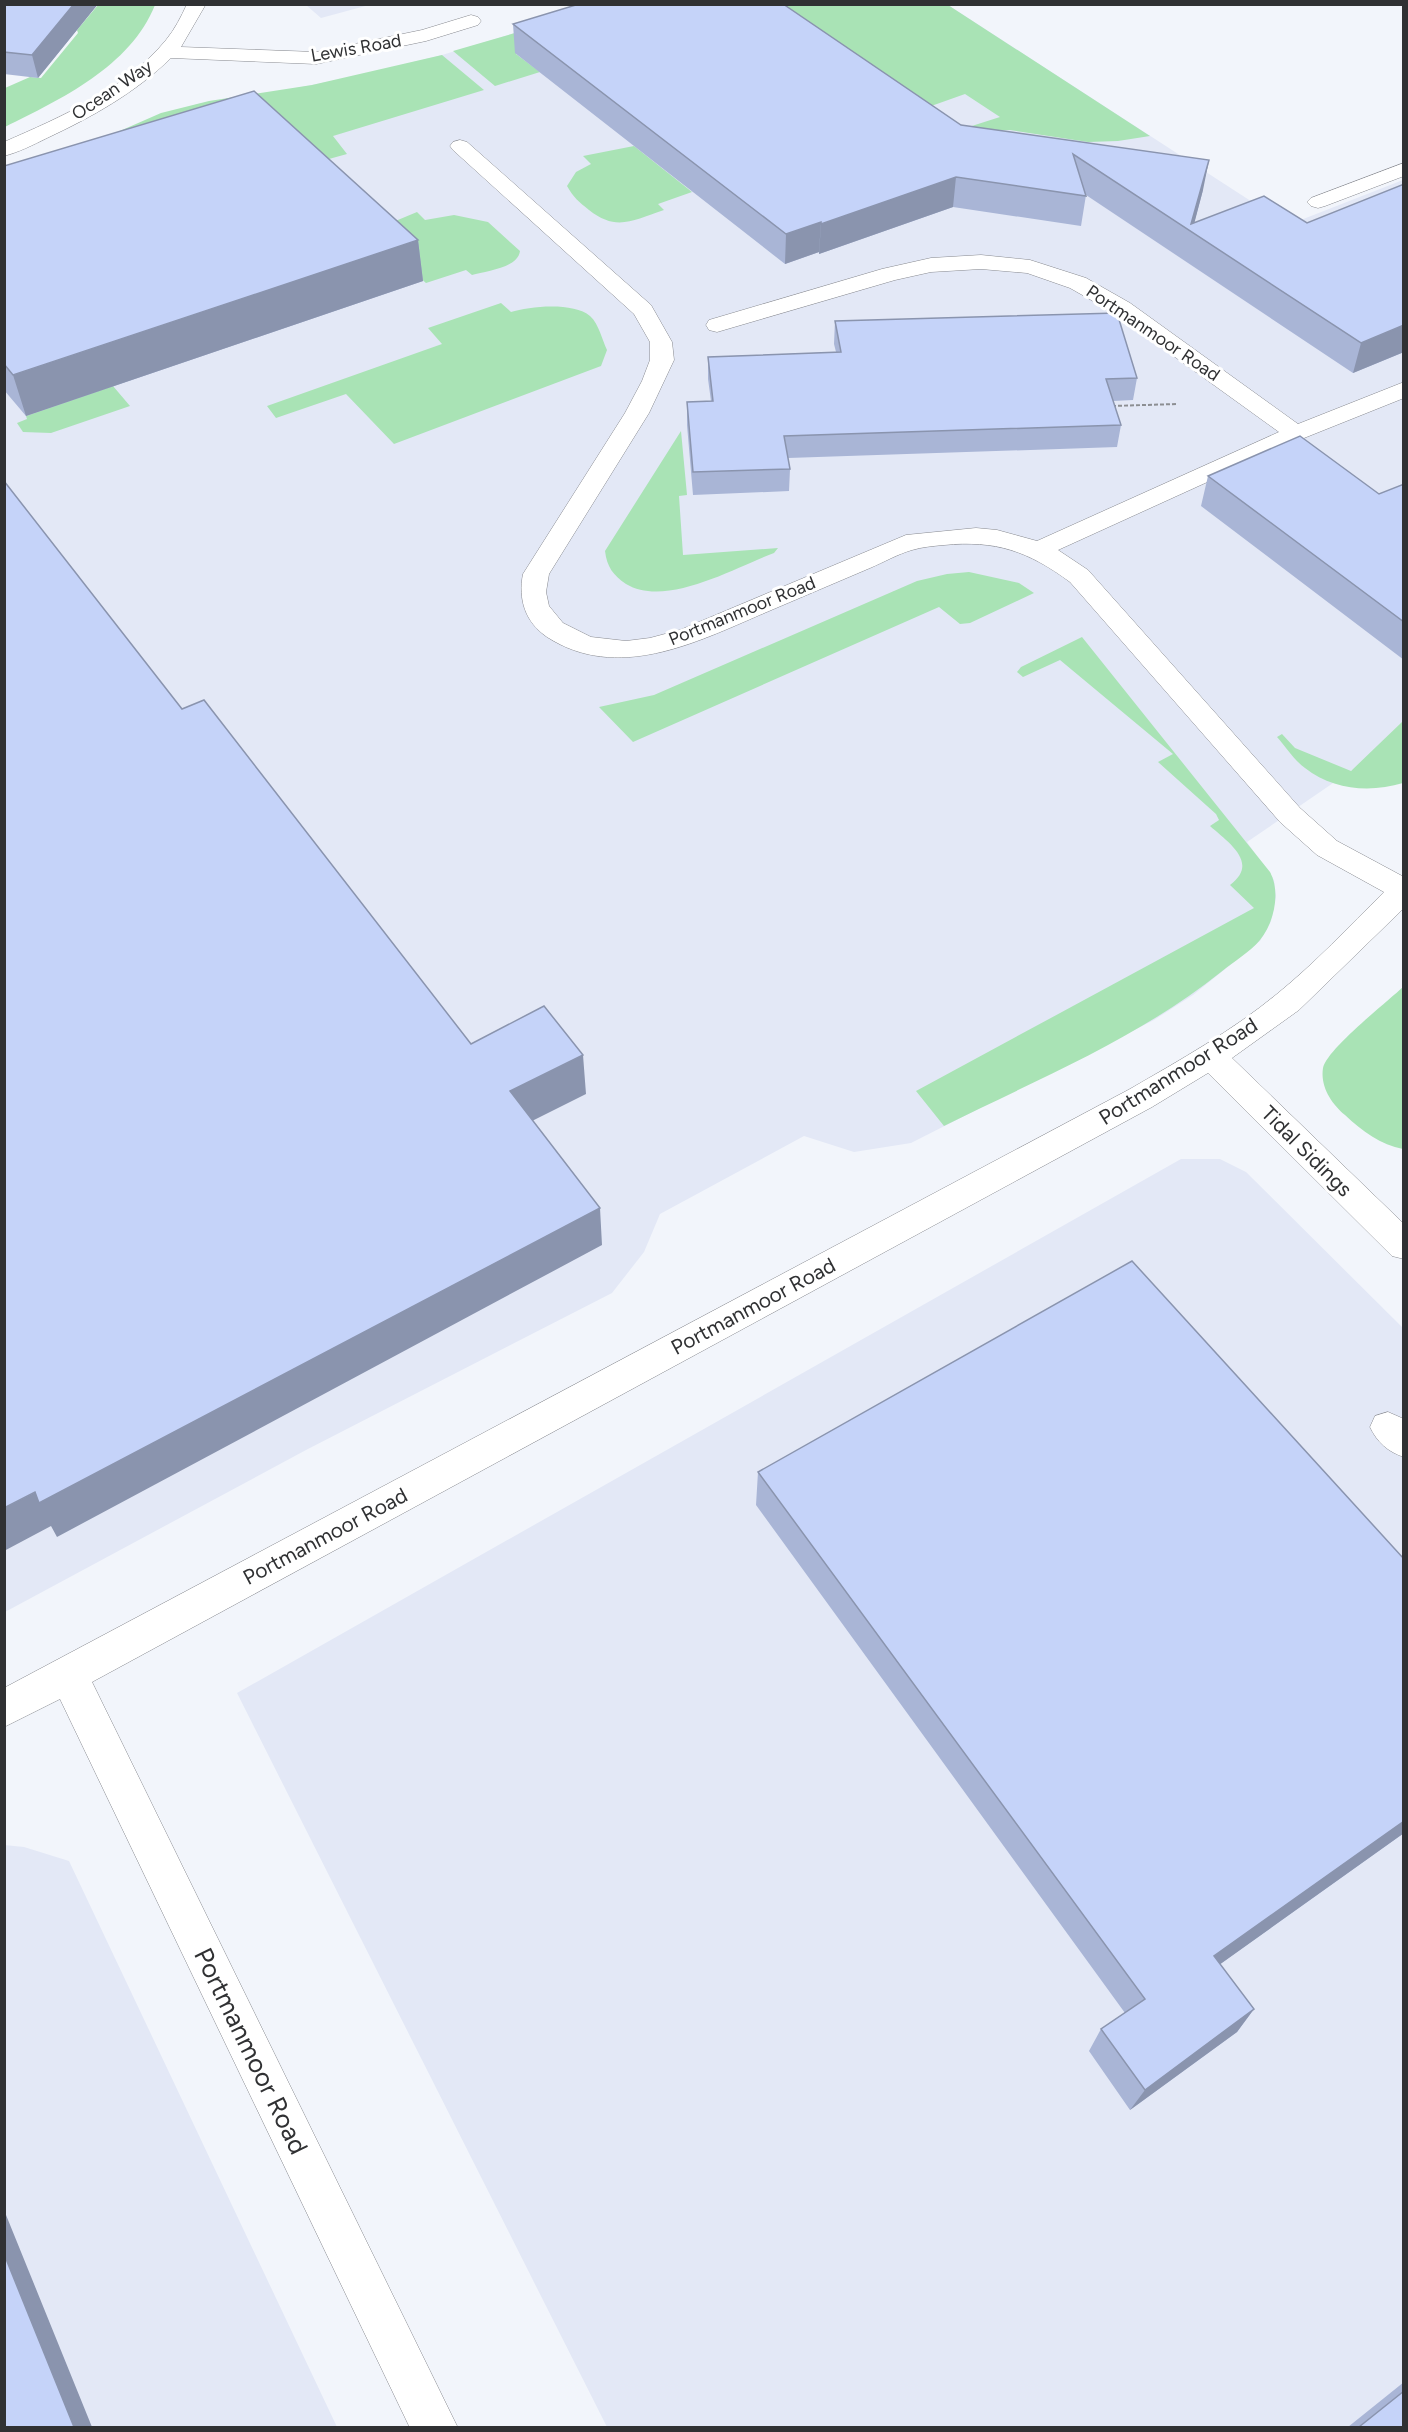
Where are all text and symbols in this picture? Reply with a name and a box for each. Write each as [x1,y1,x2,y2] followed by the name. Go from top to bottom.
[309,29,403,67] street label: Lewis Road
[68,55,157,125] street label: Ocean Way
[1082,280,1224,386] street label: Portmanmoor Road
[665,572,819,650] street label: Portmanmoor Road
[1094,1012,1262,1130] street label: Portmanmoor Road
[1256,1100,1358,1202] street label: Tidal Sidings
[667,1252,839,1360] street label: Portmanmoor Road
[239,1482,411,1590] street label: Portmanmoor Road
[187,1943,315,2159] street label: Portmanmoor Road

